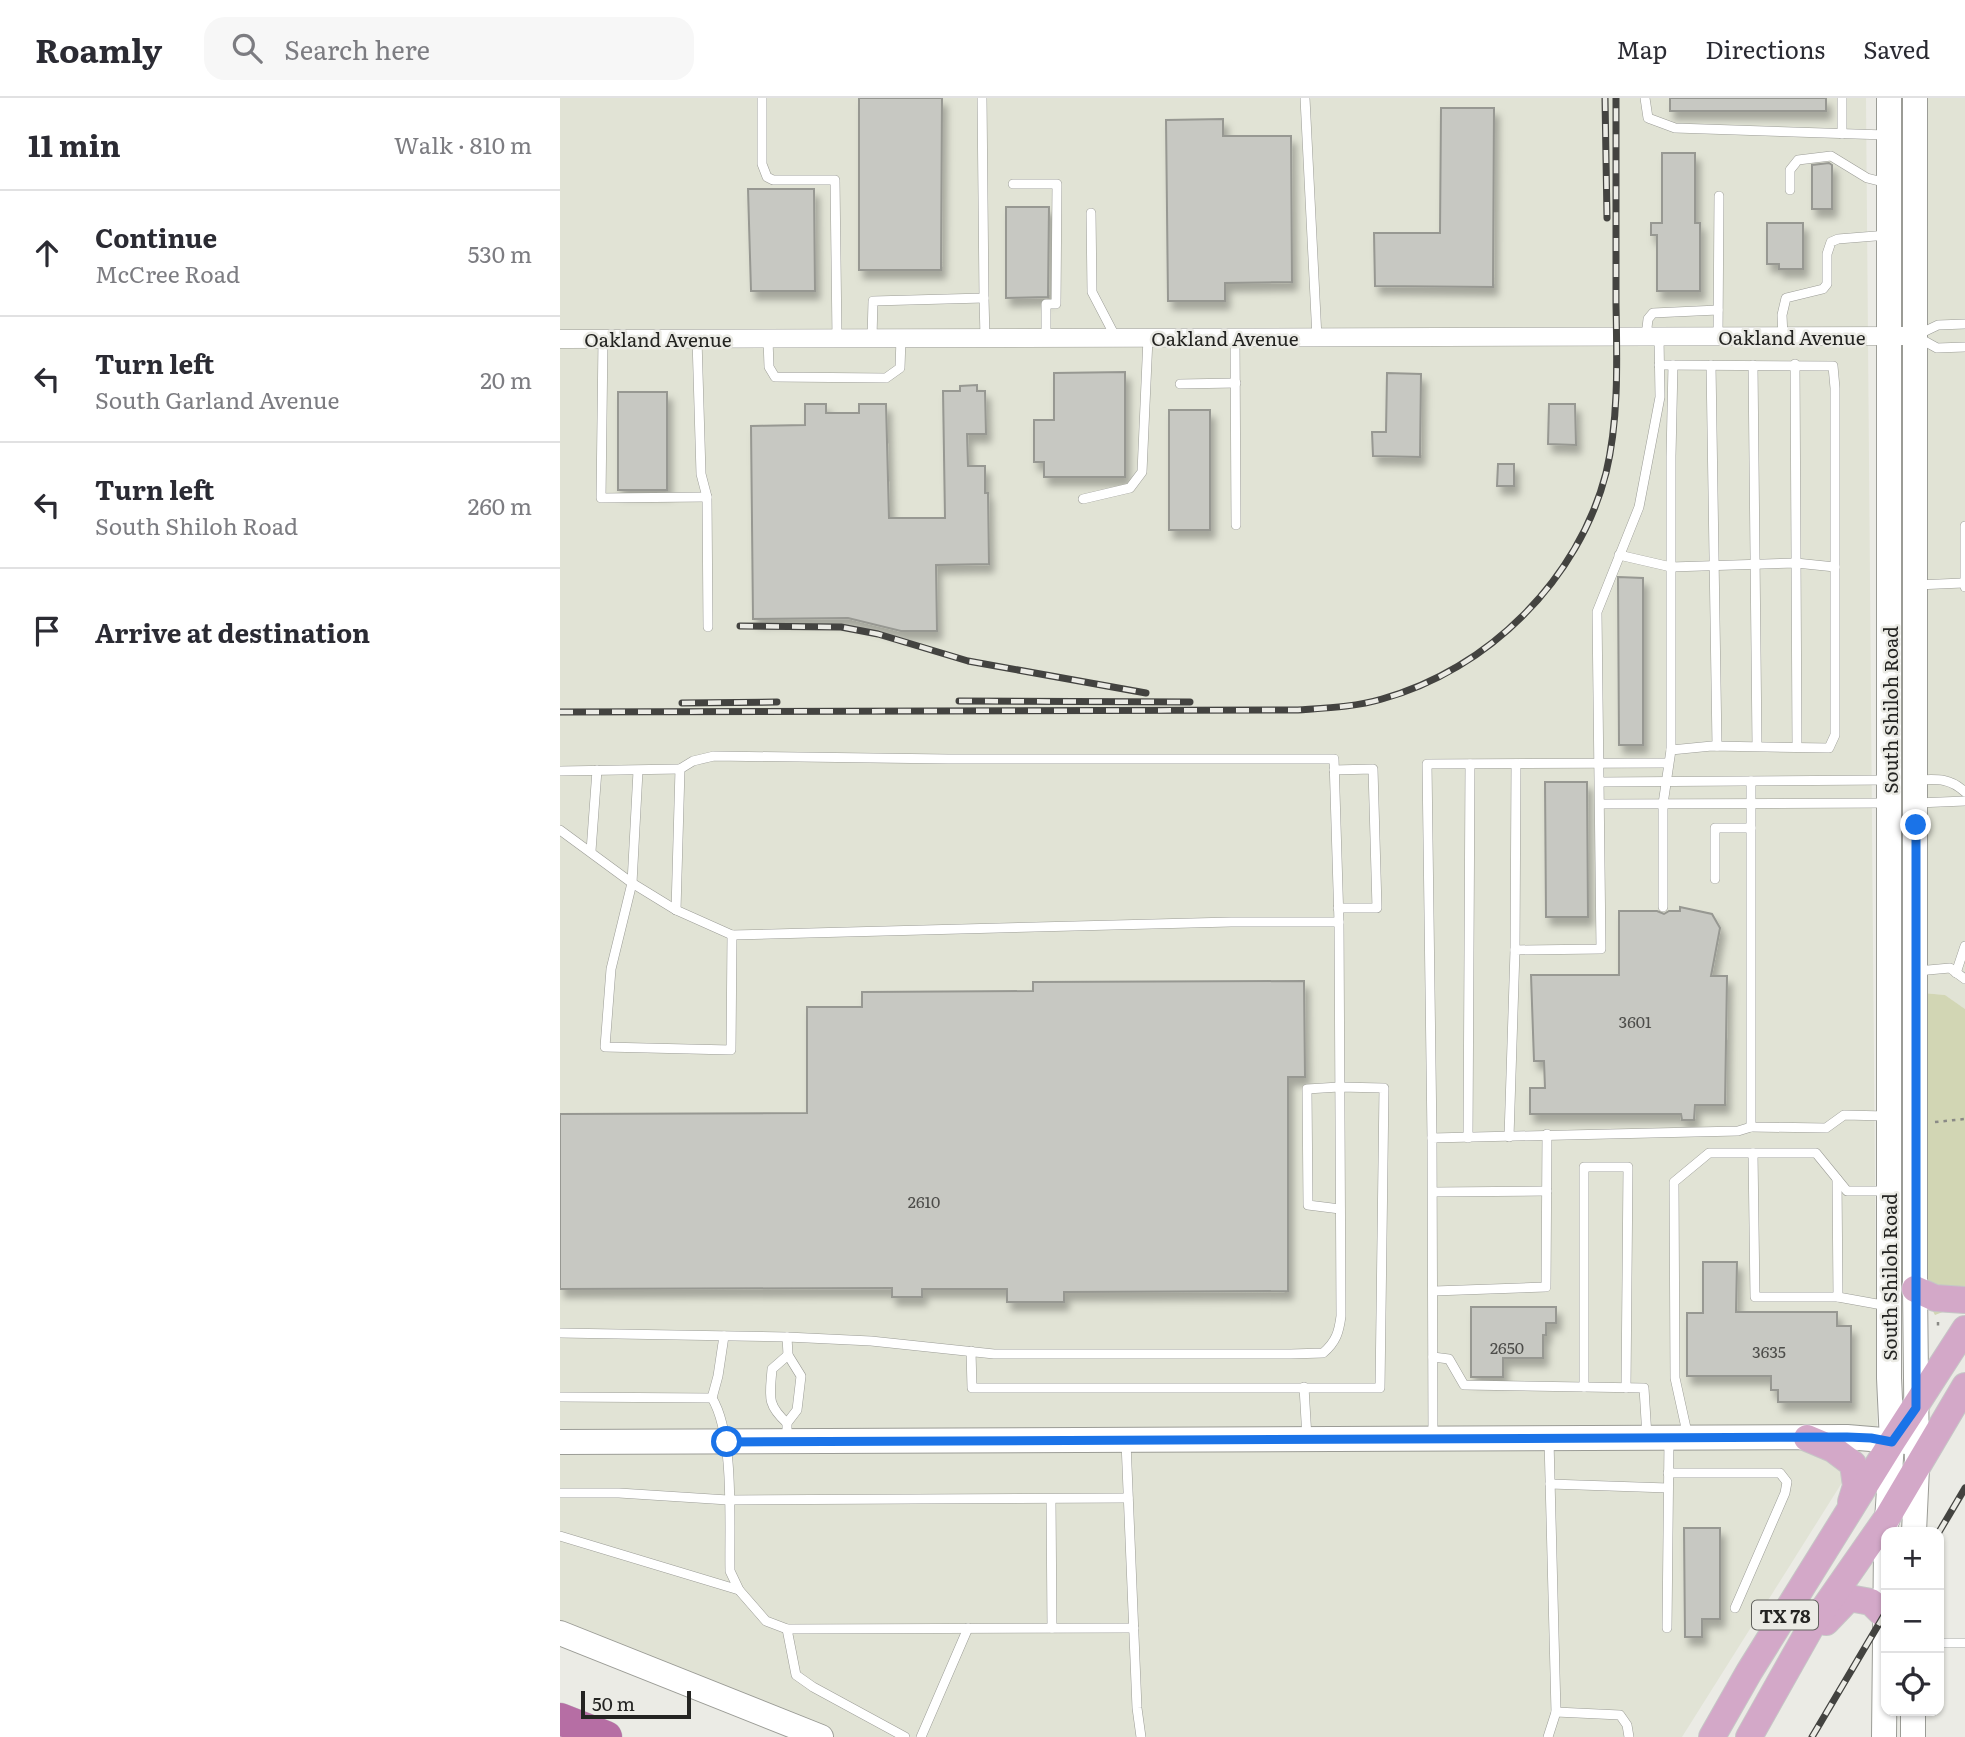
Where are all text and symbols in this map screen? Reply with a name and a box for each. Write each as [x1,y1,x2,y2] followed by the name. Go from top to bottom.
[204,17,694,80] search box
[35,24,162,73] text: Roamly
[228,29,266,67] icon: search
[284,29,430,68] text: Search here
[1616,31,1667,66] text: Map
[1705,31,1825,66] text: Directions
[1863,31,1930,66] text: Saved
[28,122,121,166] text: 11 min
[394,127,532,161] text: Walk · 810 m
[95,217,217,256] text: Continue
[28,234,66,272] icon: ahead
[468,236,532,270] text: 530 m
[95,256,240,290] text: McCree Road
[1718,323,1866,351] street label: Oakland Avenue
[1151,324,1299,352] street label: Oakland Avenue
[584,325,732,353] street label: Oakland Avenue
[95,343,214,382] text: Turn left
[28,360,66,398] icon: left
[480,362,532,396] text: 20 m
[95,382,339,416] text: South Garland Avenue
[95,469,214,508] text: Turn left
[28,486,66,524] icon: left
[468,488,532,522] text: 260 m
[95,508,298,542] text: South Shiloh Road
[28,612,66,650] icon: arrive
[95,612,370,651] text: Arrive at destination
[1876,626,1904,794] street label: South Shiloh Road
[1900,809,1931,840] route end
[1618,1009,1652,1033] house number: 3601
[908,1189,940,1213] house number: 2610
[1875,1193,1903,1361] street label: South Shiloh Road
[1490,1335,1524,1359] house number: 2650
[1752,1339,1786,1363] house number: 3635
[711,1426,742,1457] route start
[1881,1527,1944,1716] map controls
[1881,1527,1944,1590] button: +
[1881,1590,1944,1653] button: −
[1752,1600,1818,1630] road number: TX 78
[1881,1653,1944,1716] button: locate
[581,1688,691,1720] scale bar
[592,1689,635,1717] text: 50 m

